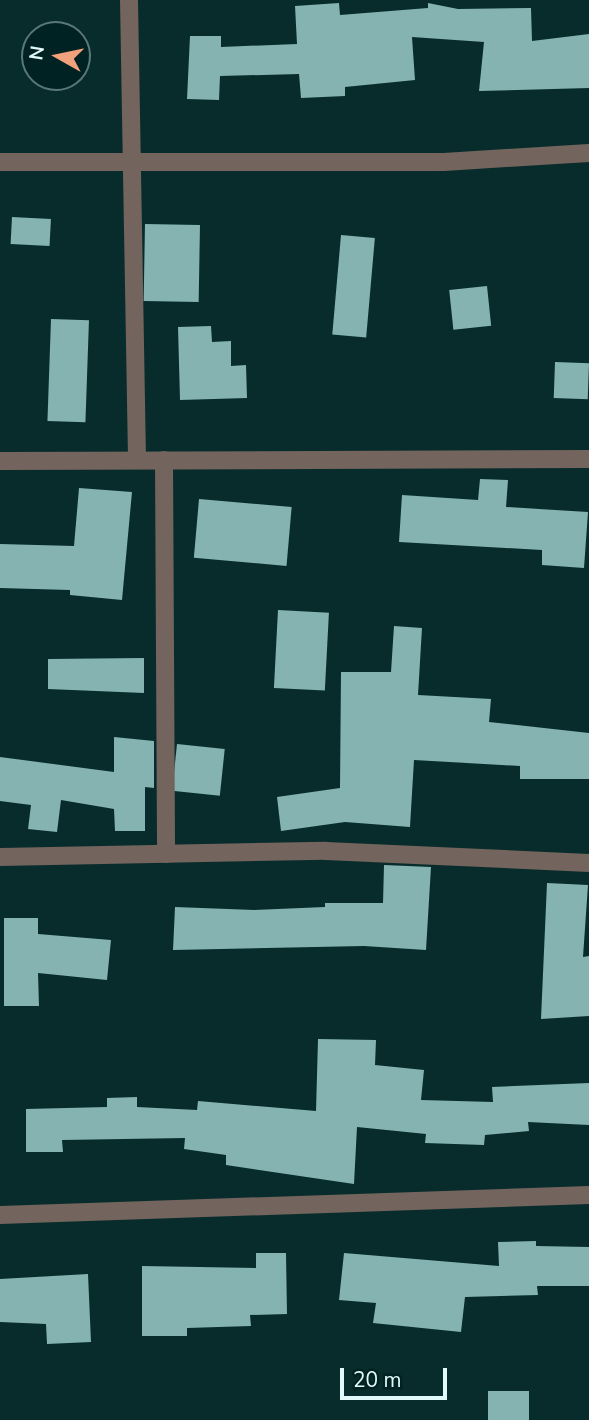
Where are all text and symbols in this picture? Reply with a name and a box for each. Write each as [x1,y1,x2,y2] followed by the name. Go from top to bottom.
[21,21,91,91] north arrow
[23,44,51,62] text: N
[344,1354,451,1398] scale bar
[353,1366,402,1394] text: 20 m

